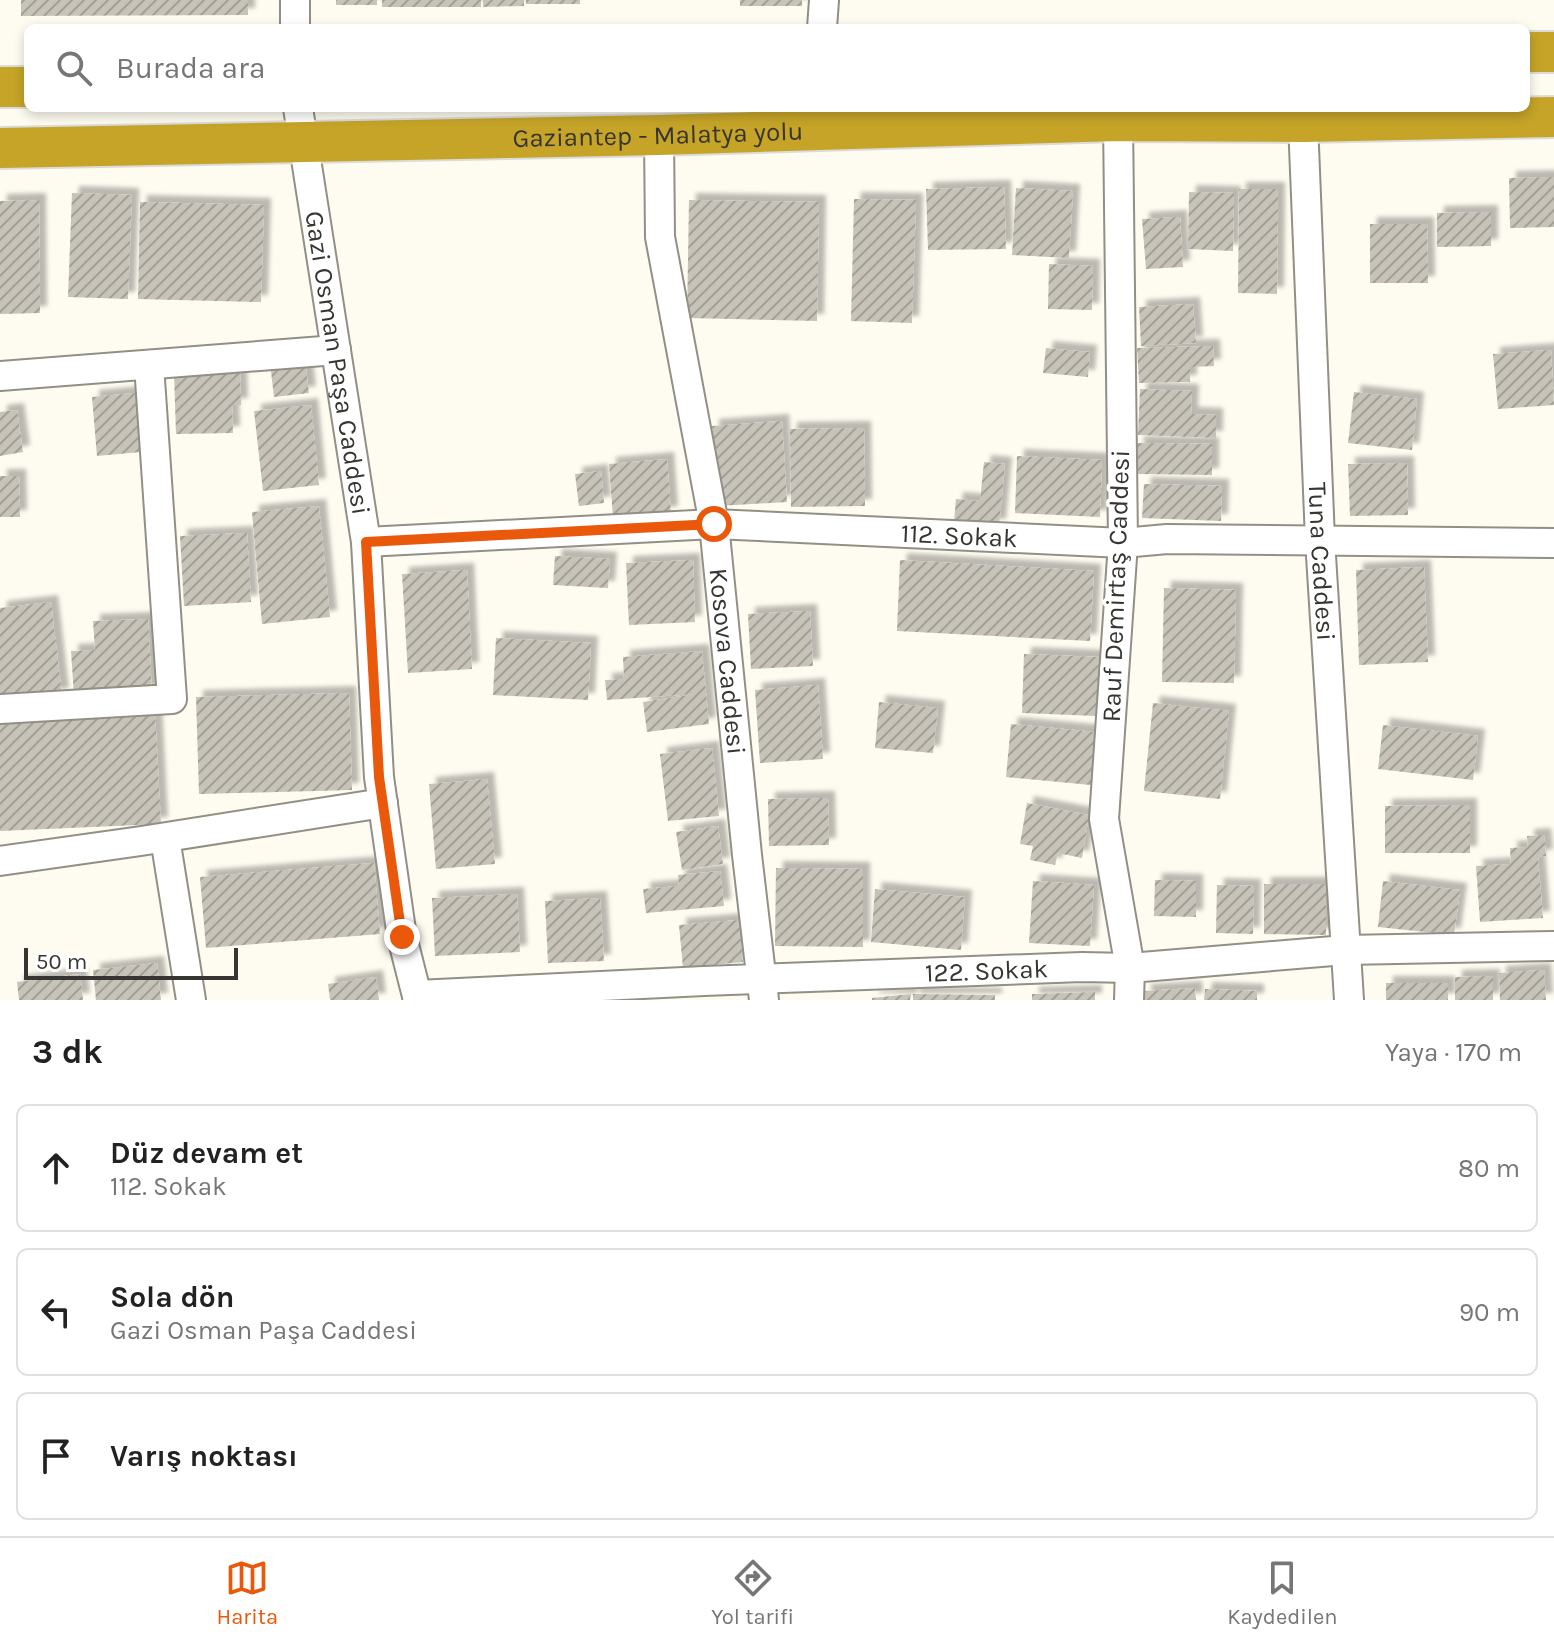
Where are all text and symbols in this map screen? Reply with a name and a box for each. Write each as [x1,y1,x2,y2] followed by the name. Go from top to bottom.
[24,24,1530,112] search box
[52,46,96,90] icon: search
[116,50,265,86] text: Burada ara
[512,115,804,153] street label: Gaziantep - Malatya yolu
[299,209,377,517] street label: Gazi Osman Paşa Caddesi
[1096,449,1136,723] street label: Rauf Demirtaş Caddesi
[1302,482,1342,642] street label: Tuna Caddesi
[696,506,732,542] route start
[900,517,1018,554] street label: 112. Sokak
[703,567,752,756] street label: Kosova Caddesi
[384,919,420,955] route end
[24,944,238,980] scale bar
[36,949,87,975] text: 50 m
[924,953,1049,988] street label: 122. Sokak
[32,1032,103,1072] text: 3 dk
[1385,1037,1522,1068] text: Yaya · 170 m
[110,1135,303,1171] text: Düz devam et
[34,1146,78,1190] icon: ahead
[1458,1153,1520,1184] text: 80 m
[110,1171,227,1202] text: 112. Sokak
[110,1279,234,1315] text: Sola dön
[34,1290,78,1334] icon: left
[1459,1297,1520,1328] text: 90 m
[110,1315,417,1346] text: Gazi Osman Paşa Caddesi
[34,1434,78,1478] icon: arrive
[110,1438,298,1474] text: Varış noktası
[216,1556,278,1630] tab: Harita
[711,1556,794,1630] tab: Yol tarifi
[1227,1556,1338,1630] tab: Kaydedilen

